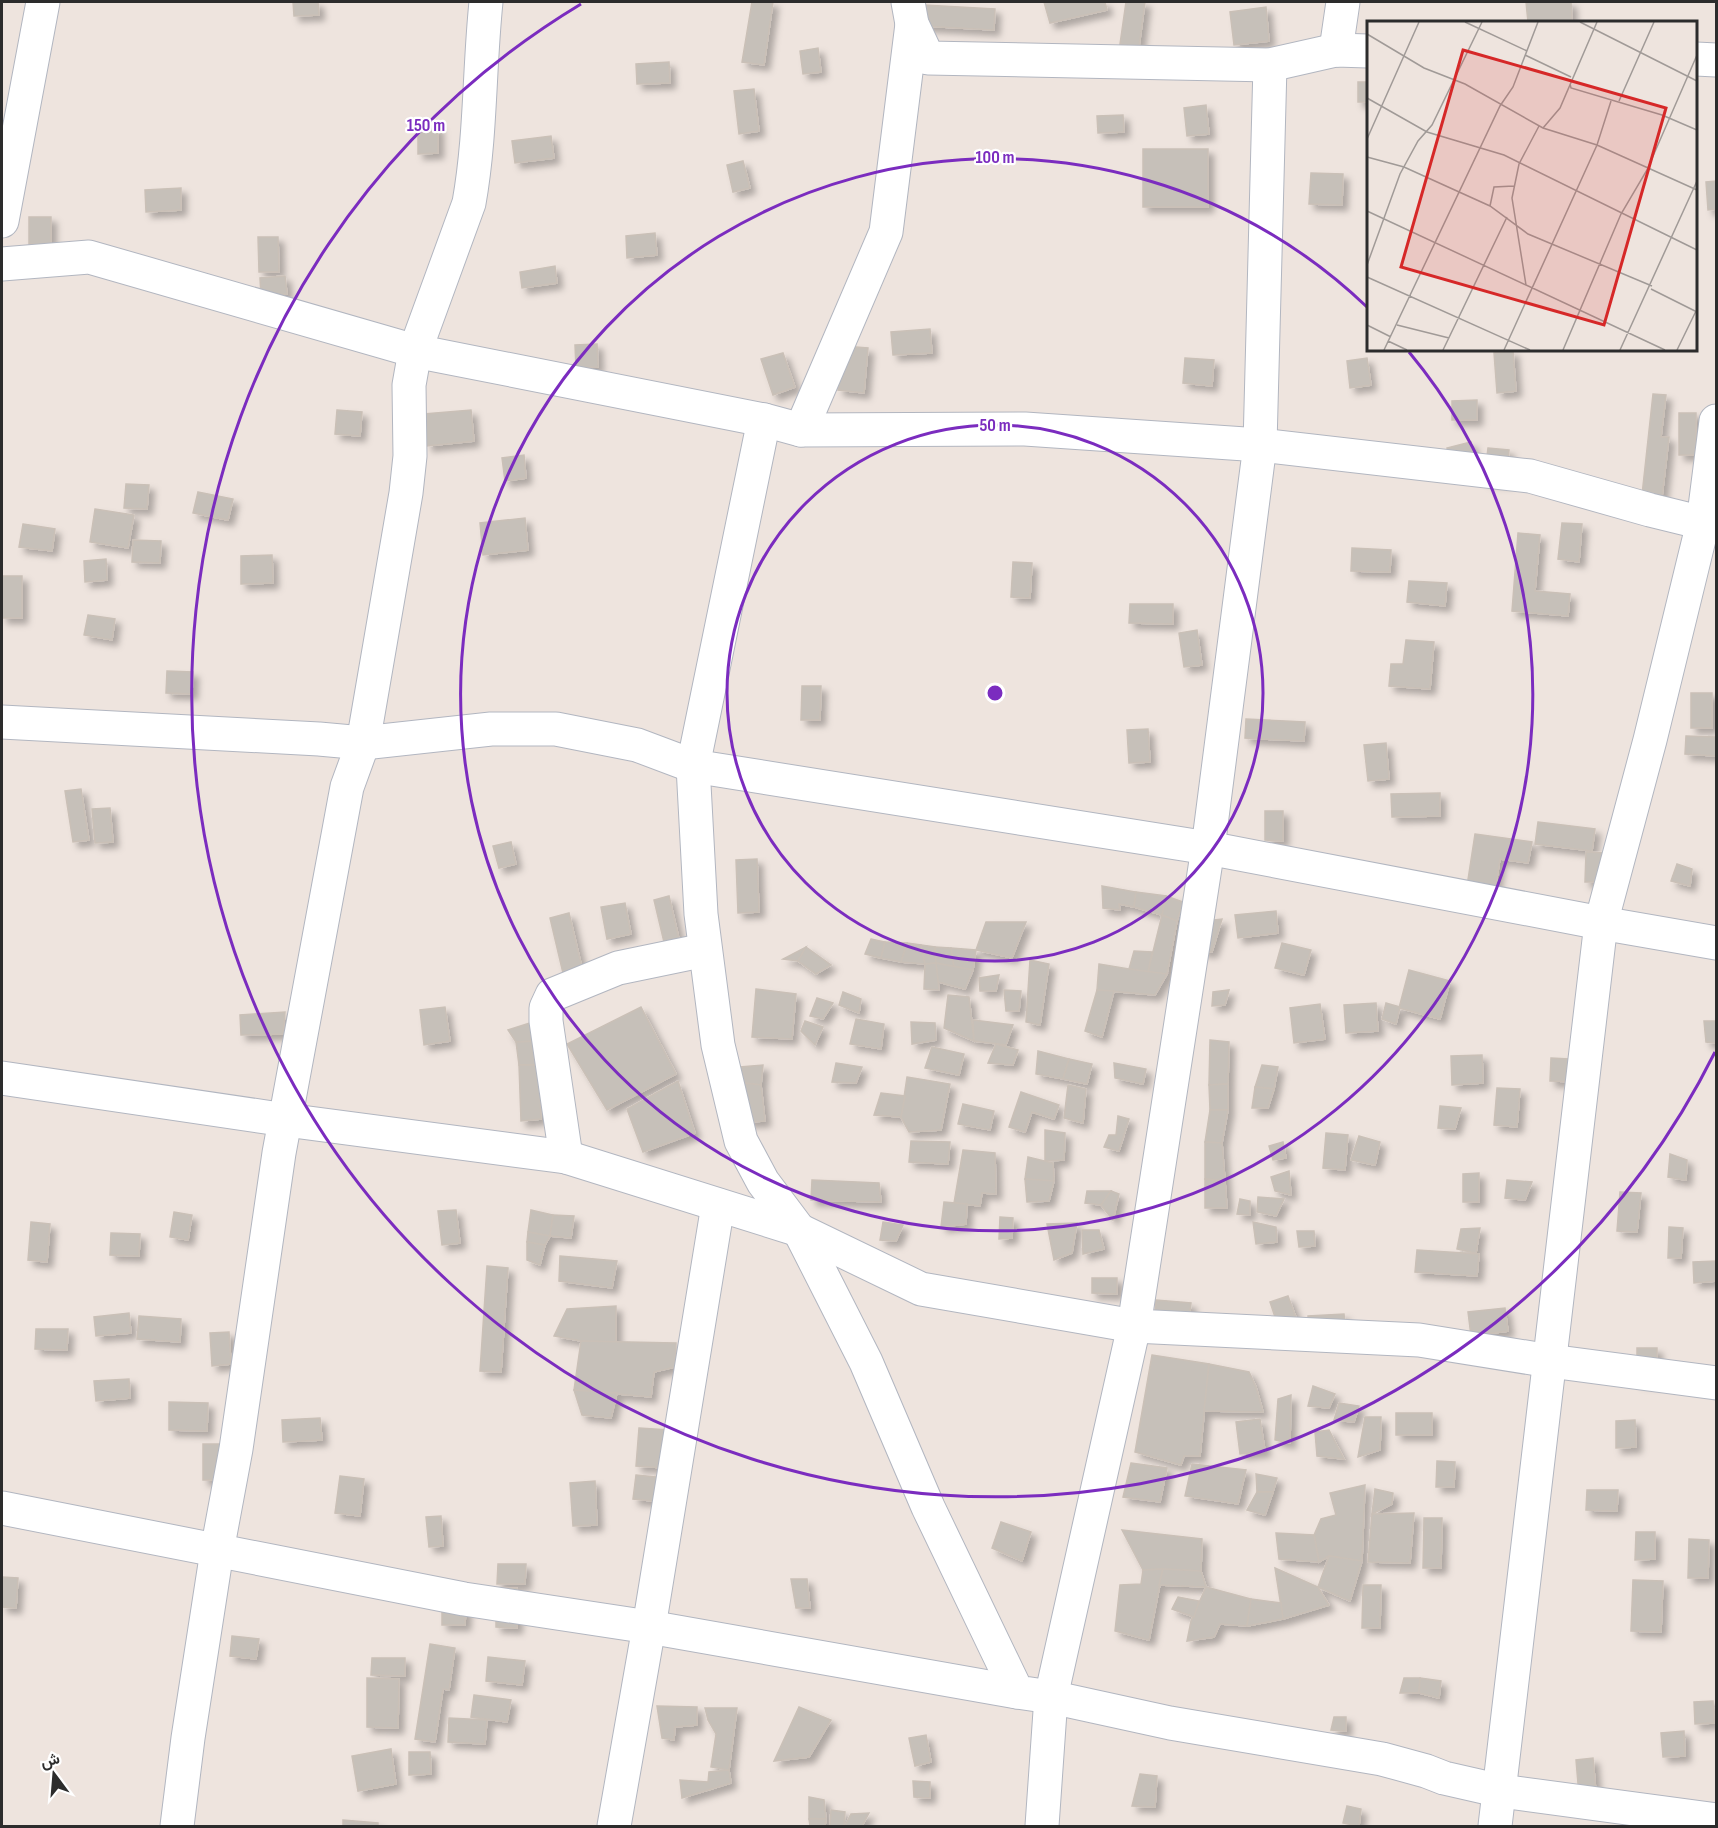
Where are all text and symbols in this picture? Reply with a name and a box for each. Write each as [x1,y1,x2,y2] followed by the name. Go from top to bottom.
[1367,21,1697,351] inset map
[407,115,445,136] text: 150 m
[976,147,1015,168] text: 100 m
[979,415,1011,436] text: 50 m
[985,683,1005,703] centre of rings
[24,1744,84,1804] north arrow
[38,1749,62,1773] text: ش

